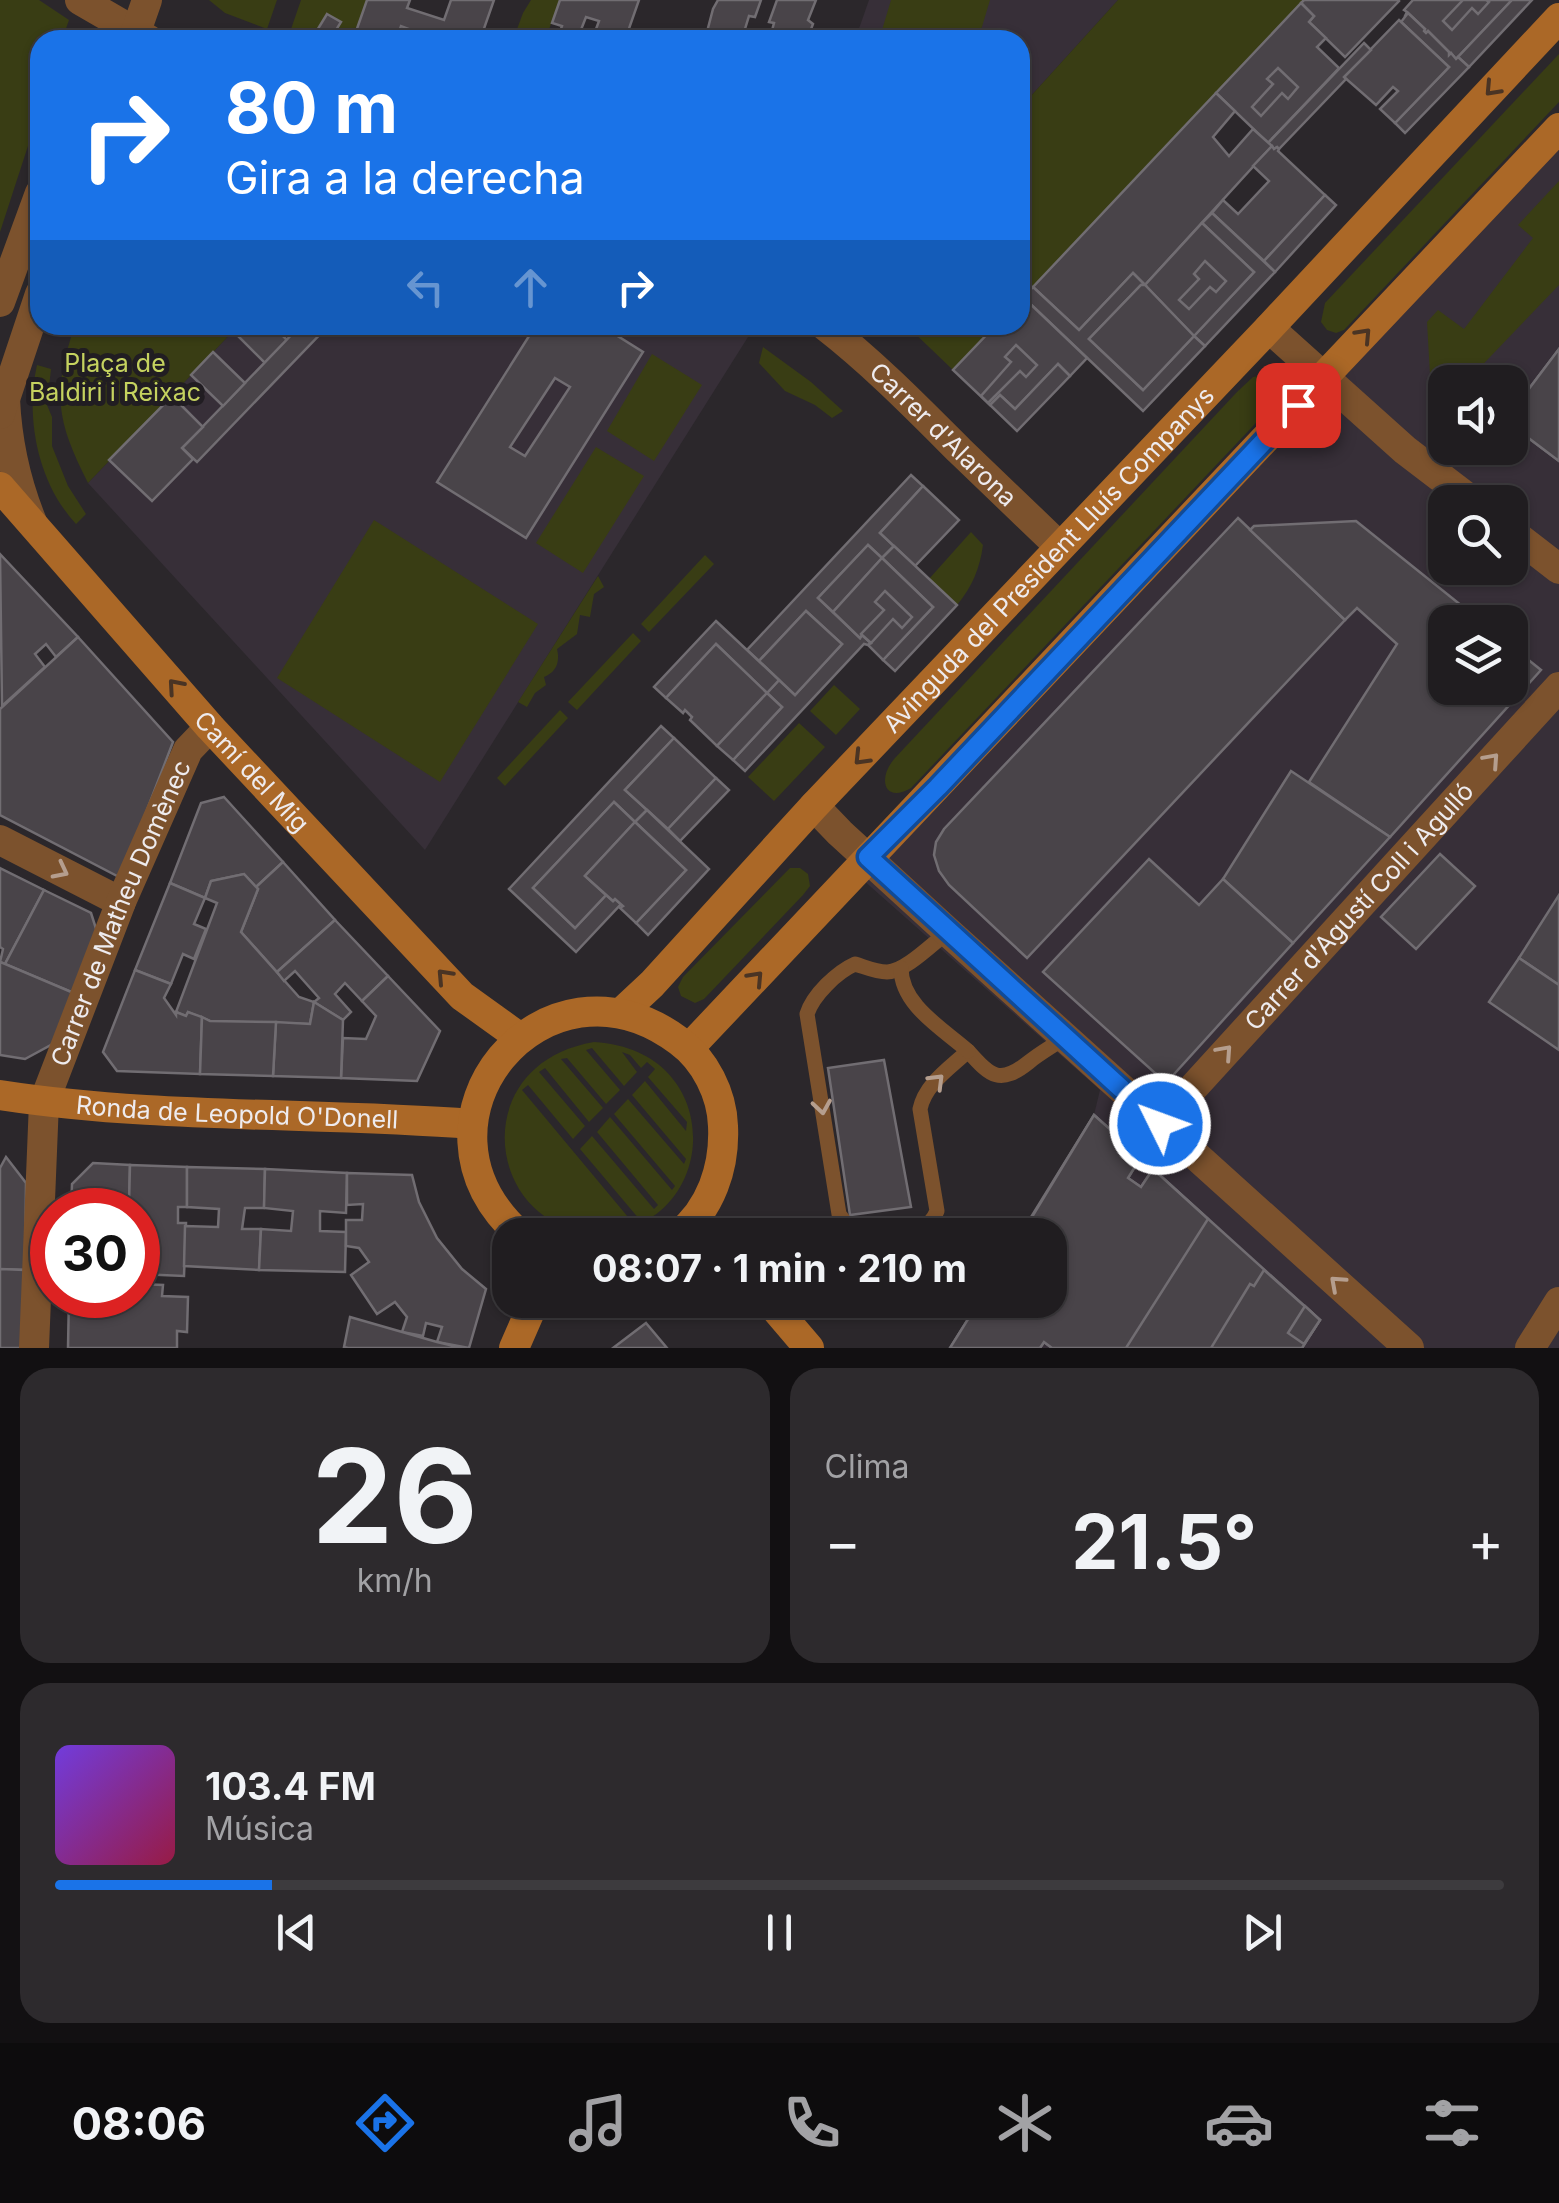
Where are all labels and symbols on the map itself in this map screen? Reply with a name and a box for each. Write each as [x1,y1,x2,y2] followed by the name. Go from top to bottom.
[1486,77,1504,95] one-way arrow
[1352,328,1370,347] one-way arrow
[29,348,201,407] park label: Plaça de Baldiri i Reixac
[864,356,1023,512] street label: Carrer d'Alarona
[1256,363,1341,448] pin
[877,380,1220,739] street label: Avinguda del President Lluís Companys
[169,679,187,698] one-way arrow
[188,705,315,838] street label: Camí del Mig
[855,746,873,764] one-way arrow
[1480,753,1498,772] one-way arrow
[44,755,197,1070] street label: Carrer de Matheu Domènec
[1238,776,1480,1036] street label: Carrer d'Agustí Coll i Agulló
[50,859,68,878] one-way arrow
[437,969,455,988] one-way arrow
[745,971,763,990] one-way arrow
[1214,1045,1232,1063] one-way arrow
[1108,1072,1212,1176] position arrow
[926,1075,944,1093] one-way arrow
[75,1090,399,1135] street label: Ronda de Leopold O'Donell
[810,1099,831,1115] one-way arrow
[30,1188,160,1318] speed limit sign: 30
[1330,1276,1349,1294] one-way arrow

